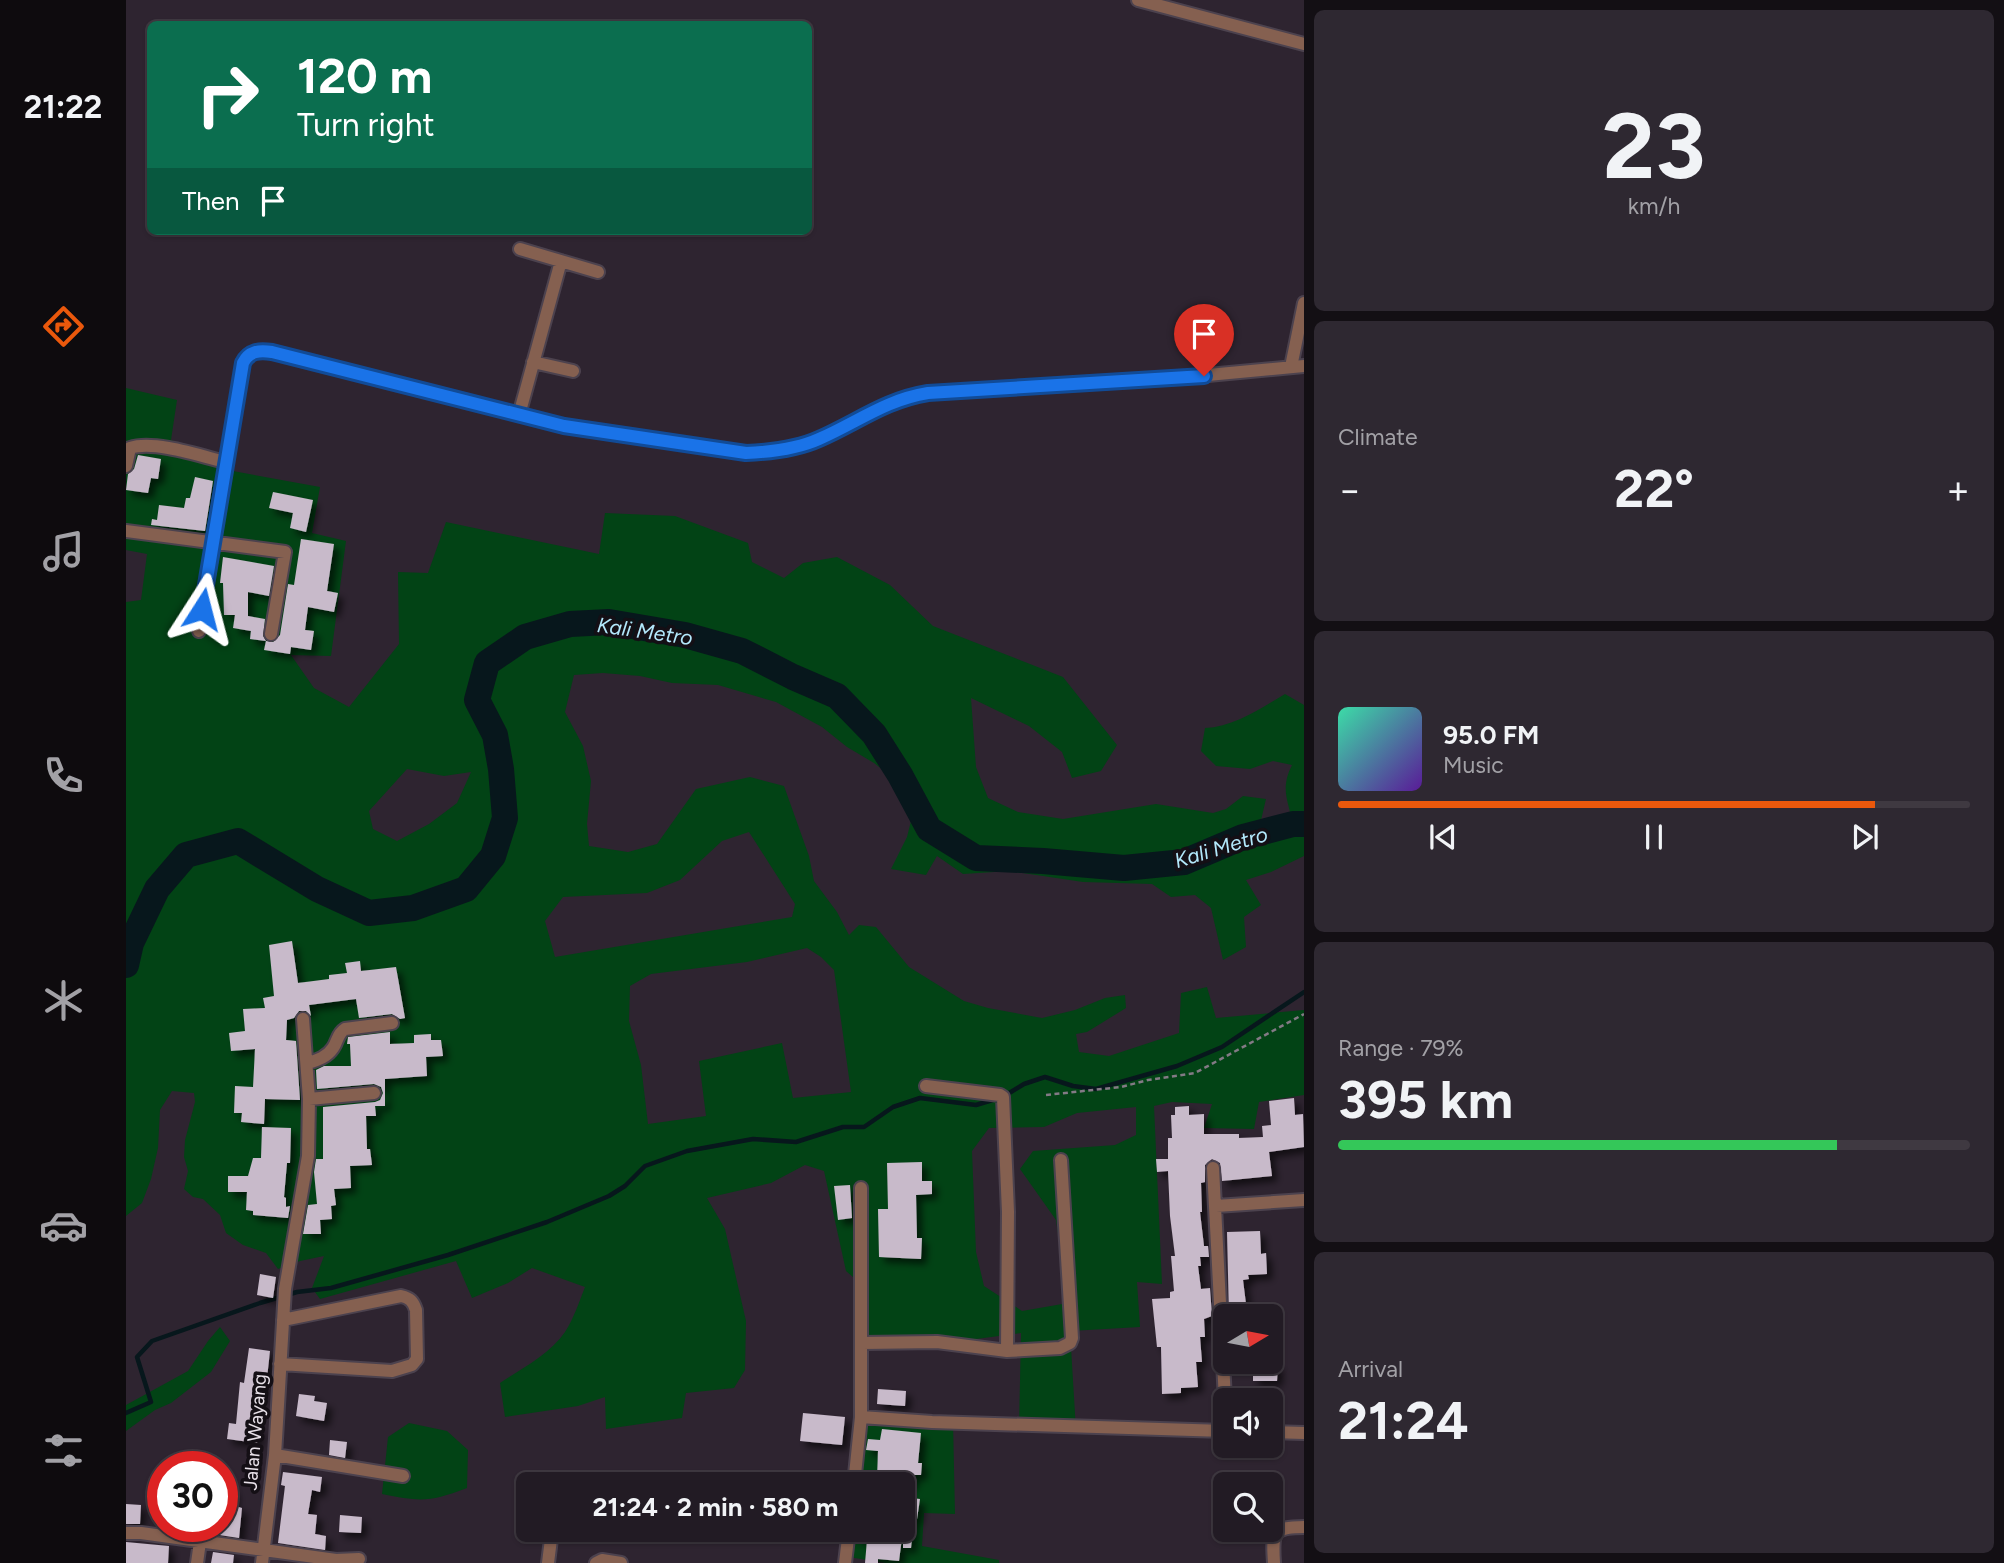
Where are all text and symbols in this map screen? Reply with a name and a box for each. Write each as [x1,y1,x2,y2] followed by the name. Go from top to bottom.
[297,46,432,105] text: 120 m
[182,49,273,140] icon: right
[24,88,102,126] text: 21:22
[1602,92,1706,201] text: 23
[297,106,435,144] text: Turn right
[254,182,292,220] icon: arrive
[182,185,240,217] text: Then
[1628,192,1680,220] text: km/h
[39,302,88,351] icon: directions
[1174,304,1234,376] pin
[1185,315,1223,353] icon: arrive
[1338,423,1417,451] text: Climate
[1614,458,1694,520] text: 22°
[1338,467,1362,513] text: −
[1946,467,1970,513] text: +
[39,527,88,576] icon: music
[165,572,239,646] position arrow
[596,612,694,650] water label: Kali Metro
[1443,719,1539,751] text: 95.0 FM
[39,751,88,800] icon: phone
[1443,751,1504,779] text: Music
[1424,818,1462,856] icon: previous
[1635,818,1673,856] icon: pause
[1846,818,1884,856] icon: next
[1171,821,1271,873] water label: Kali Metro
[39,976,88,1025] icon: climate
[1338,1034,1464,1062] text: Range · 79%
[1338,1069,1513,1131] text: 395 km
[39,1201,88,1250] icon: car
[1213,1304,1283,1374] north arrow
[1213,1304,1283,1542] map controls
[1338,1355,1403,1383] text: Arrival
[238,1373,272,1491] street label: Jalan Wayang
[1213,1388,1283,1458] button: sound
[1338,1390,1469,1452] text: 21:24
[39,1426,88,1475] icon: filters
[147,1451,238,1542] speed limit sign: 30
[1213,1472,1283,1542] button: search
[593,1491,838,1523] text: 21:24 · 2 min · 580 m

